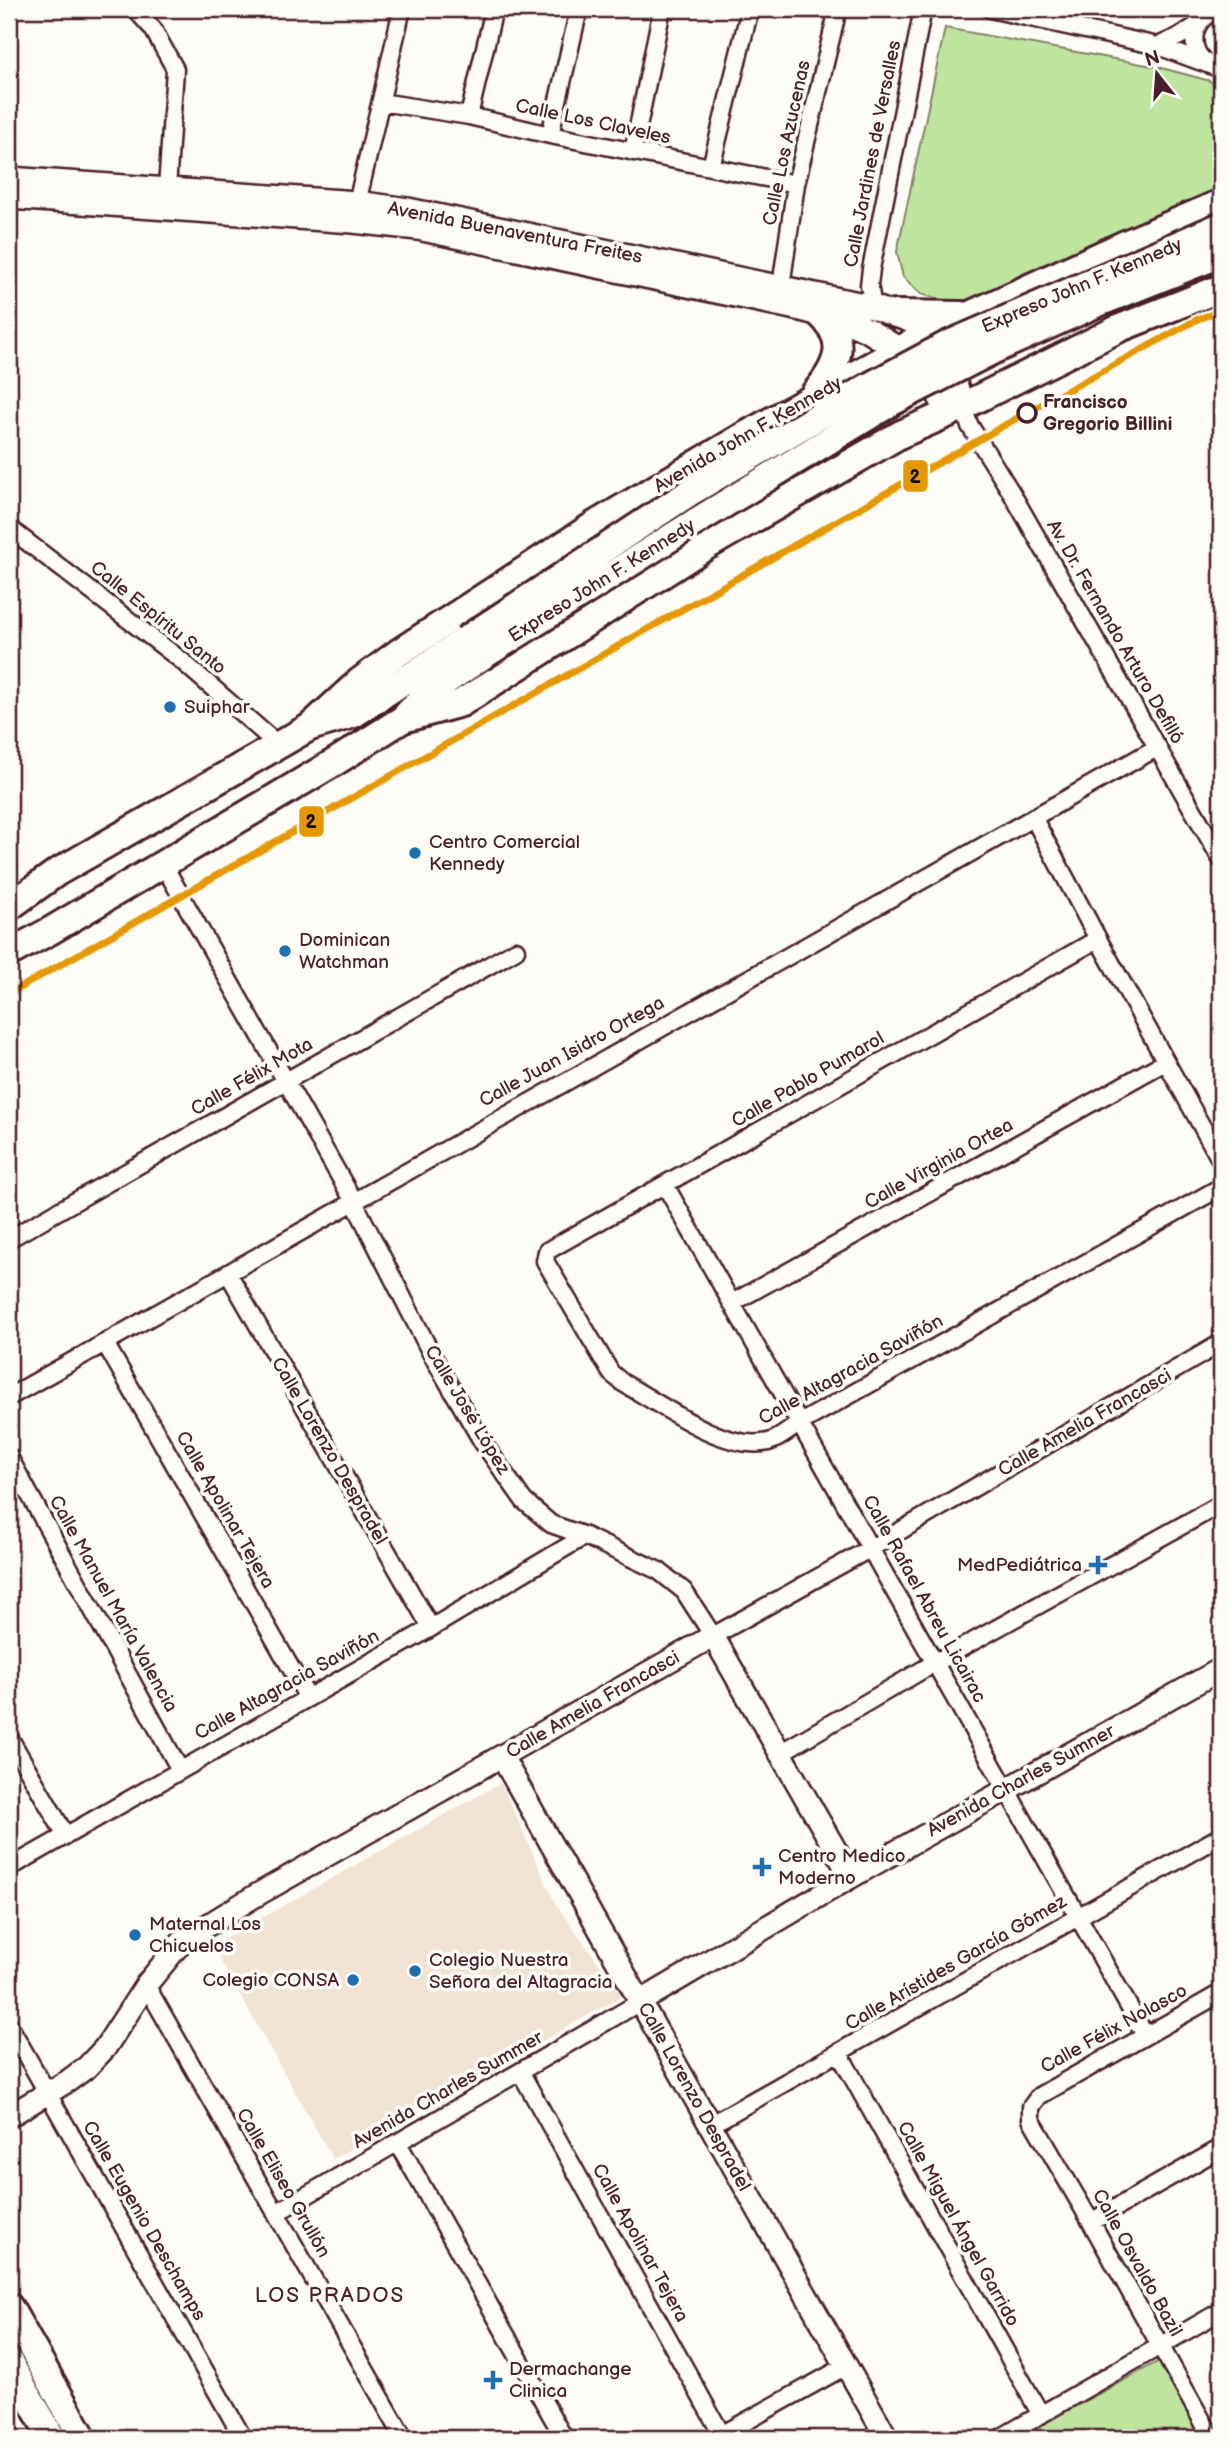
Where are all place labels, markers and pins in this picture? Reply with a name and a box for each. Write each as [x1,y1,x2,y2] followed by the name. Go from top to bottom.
[1043,391,1172,436] place label: Francisco Gregorio Billini
[1017,403,1037,423] marker: Francisco Gregorio Billini
[184,696,251,719] place label: Suiphar
[162,699,178,715] marker: Suiphar
[429,831,580,876] place label: Centro Comercial Kennedy
[407,845,423,861] marker: Centro Comercial Kennedy
[299,929,390,974] place label: Dominican Watchman
[277,943,293,959] marker: Dominican Watchman
[957,1554,1082,1577] place label: MedPediátrica
[1088,1555,1108,1575] marker: MedPediátrica
[778,1845,906,1890] place label: Centro Medico Moderno
[752,1857,772,1877] marker: Centro Medico Moderno
[149,1913,261,1958] place label: Maternal Los Chicuelos
[127,1927,143,1943] marker: Maternal Los Chicuelos
[429,1949,613,1994] place label: Colegio Nuestra Señora del Altagracia
[407,1963,423,1979] marker: Colegio Nuestra Señora del Altagracia
[203,1969,339,1992] place label: Colegio CONSA
[345,1972,361,1988] marker: Colegio CONSA
[509,2358,632,2403] place label: Dermachange Clinica
[483,2370,503,2390] marker: Dermachange Clinica

